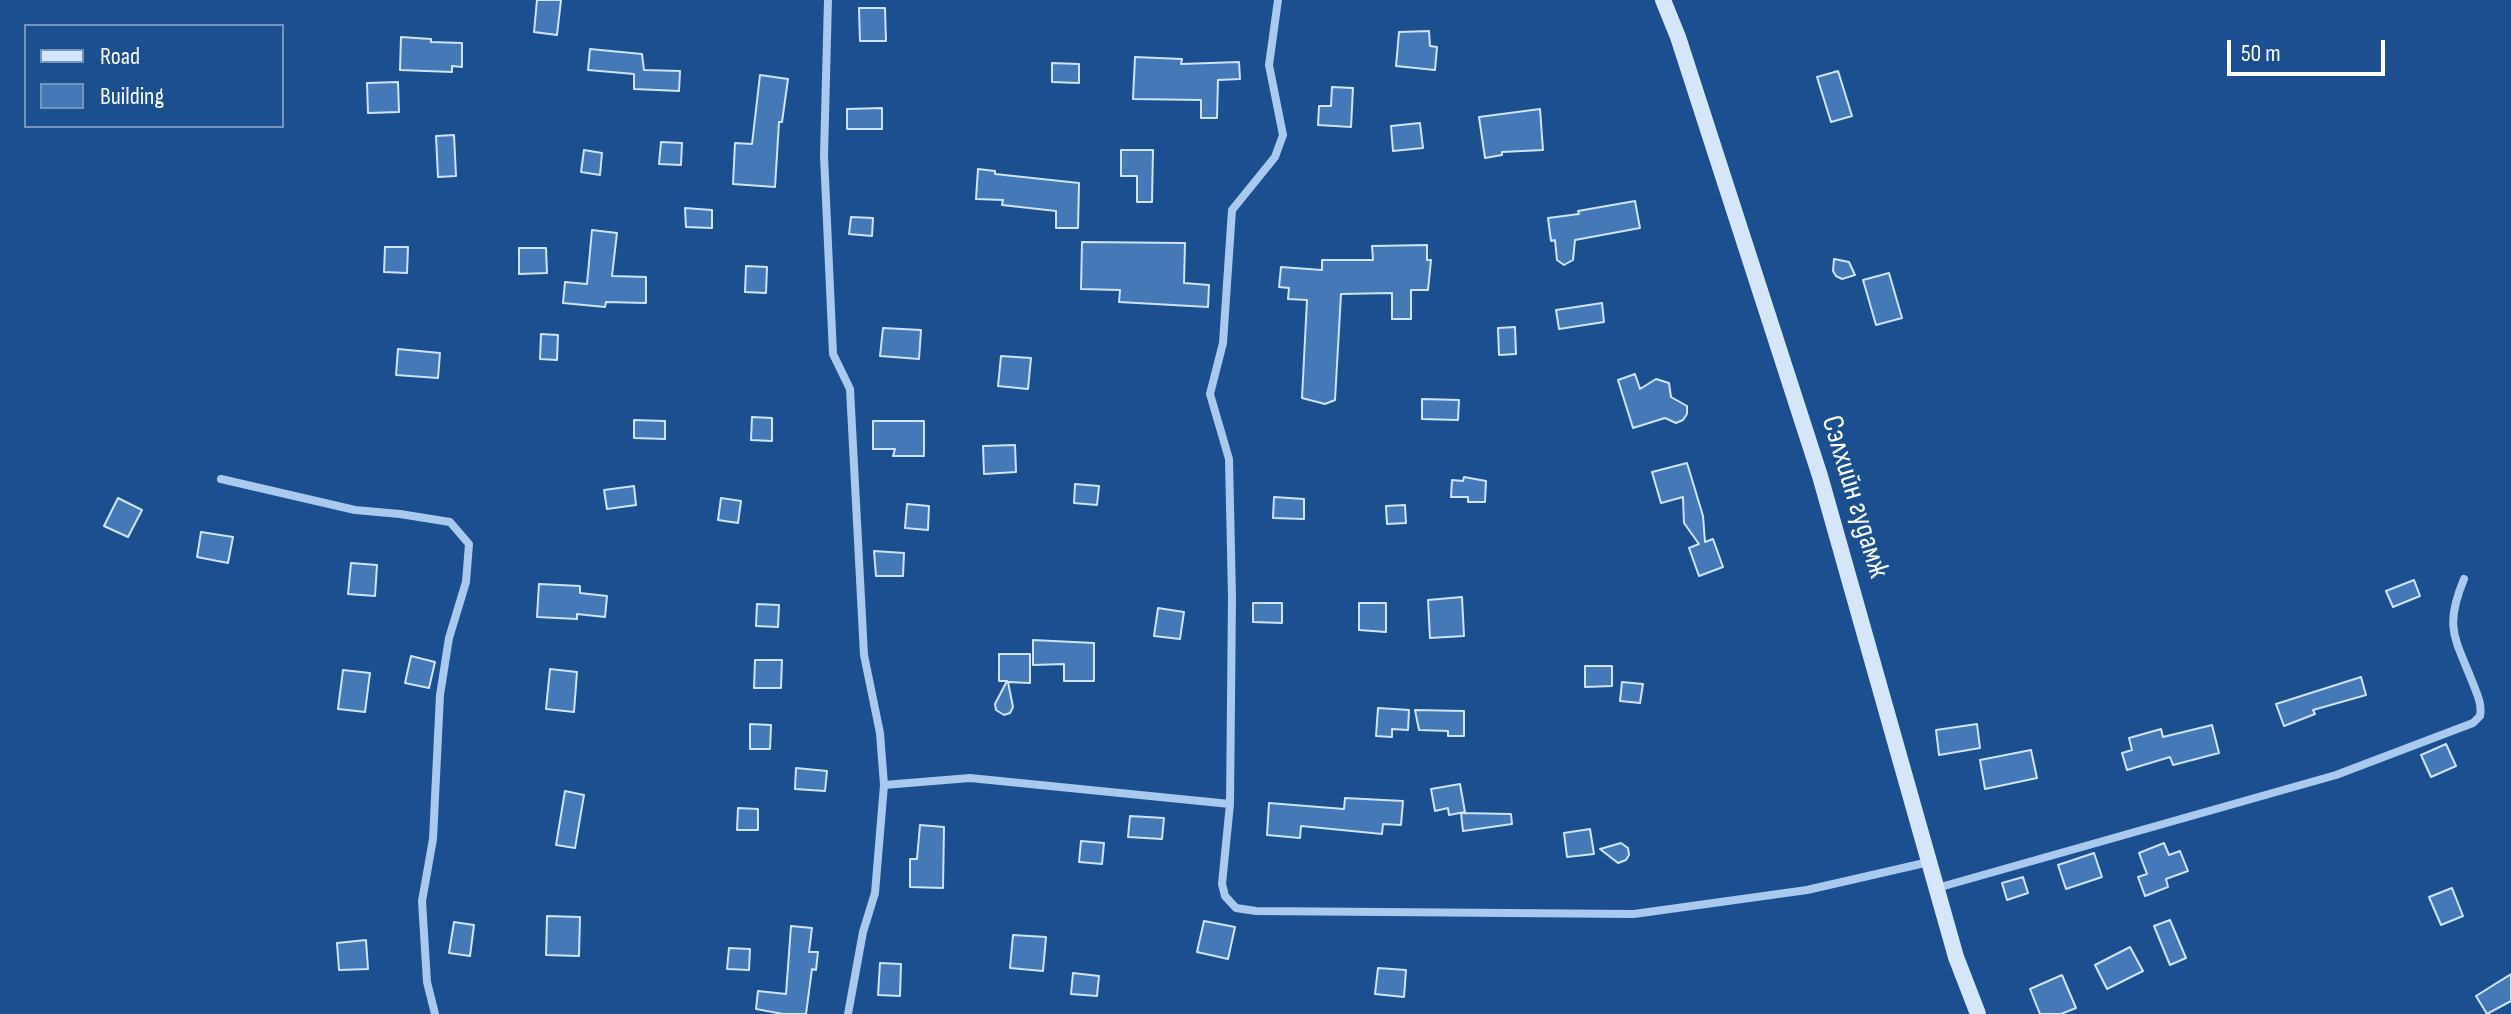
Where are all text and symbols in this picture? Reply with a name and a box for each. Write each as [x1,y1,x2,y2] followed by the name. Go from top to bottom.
[24,24,284,128] legend
[2231,24,2389,74] scale bar
[2241,39,2281,68] text: 50 m
[100,42,140,71] text: Road
[100,82,164,111] text: Building
[1812,411,1896,583] street label: Сэлхийн гудамж

